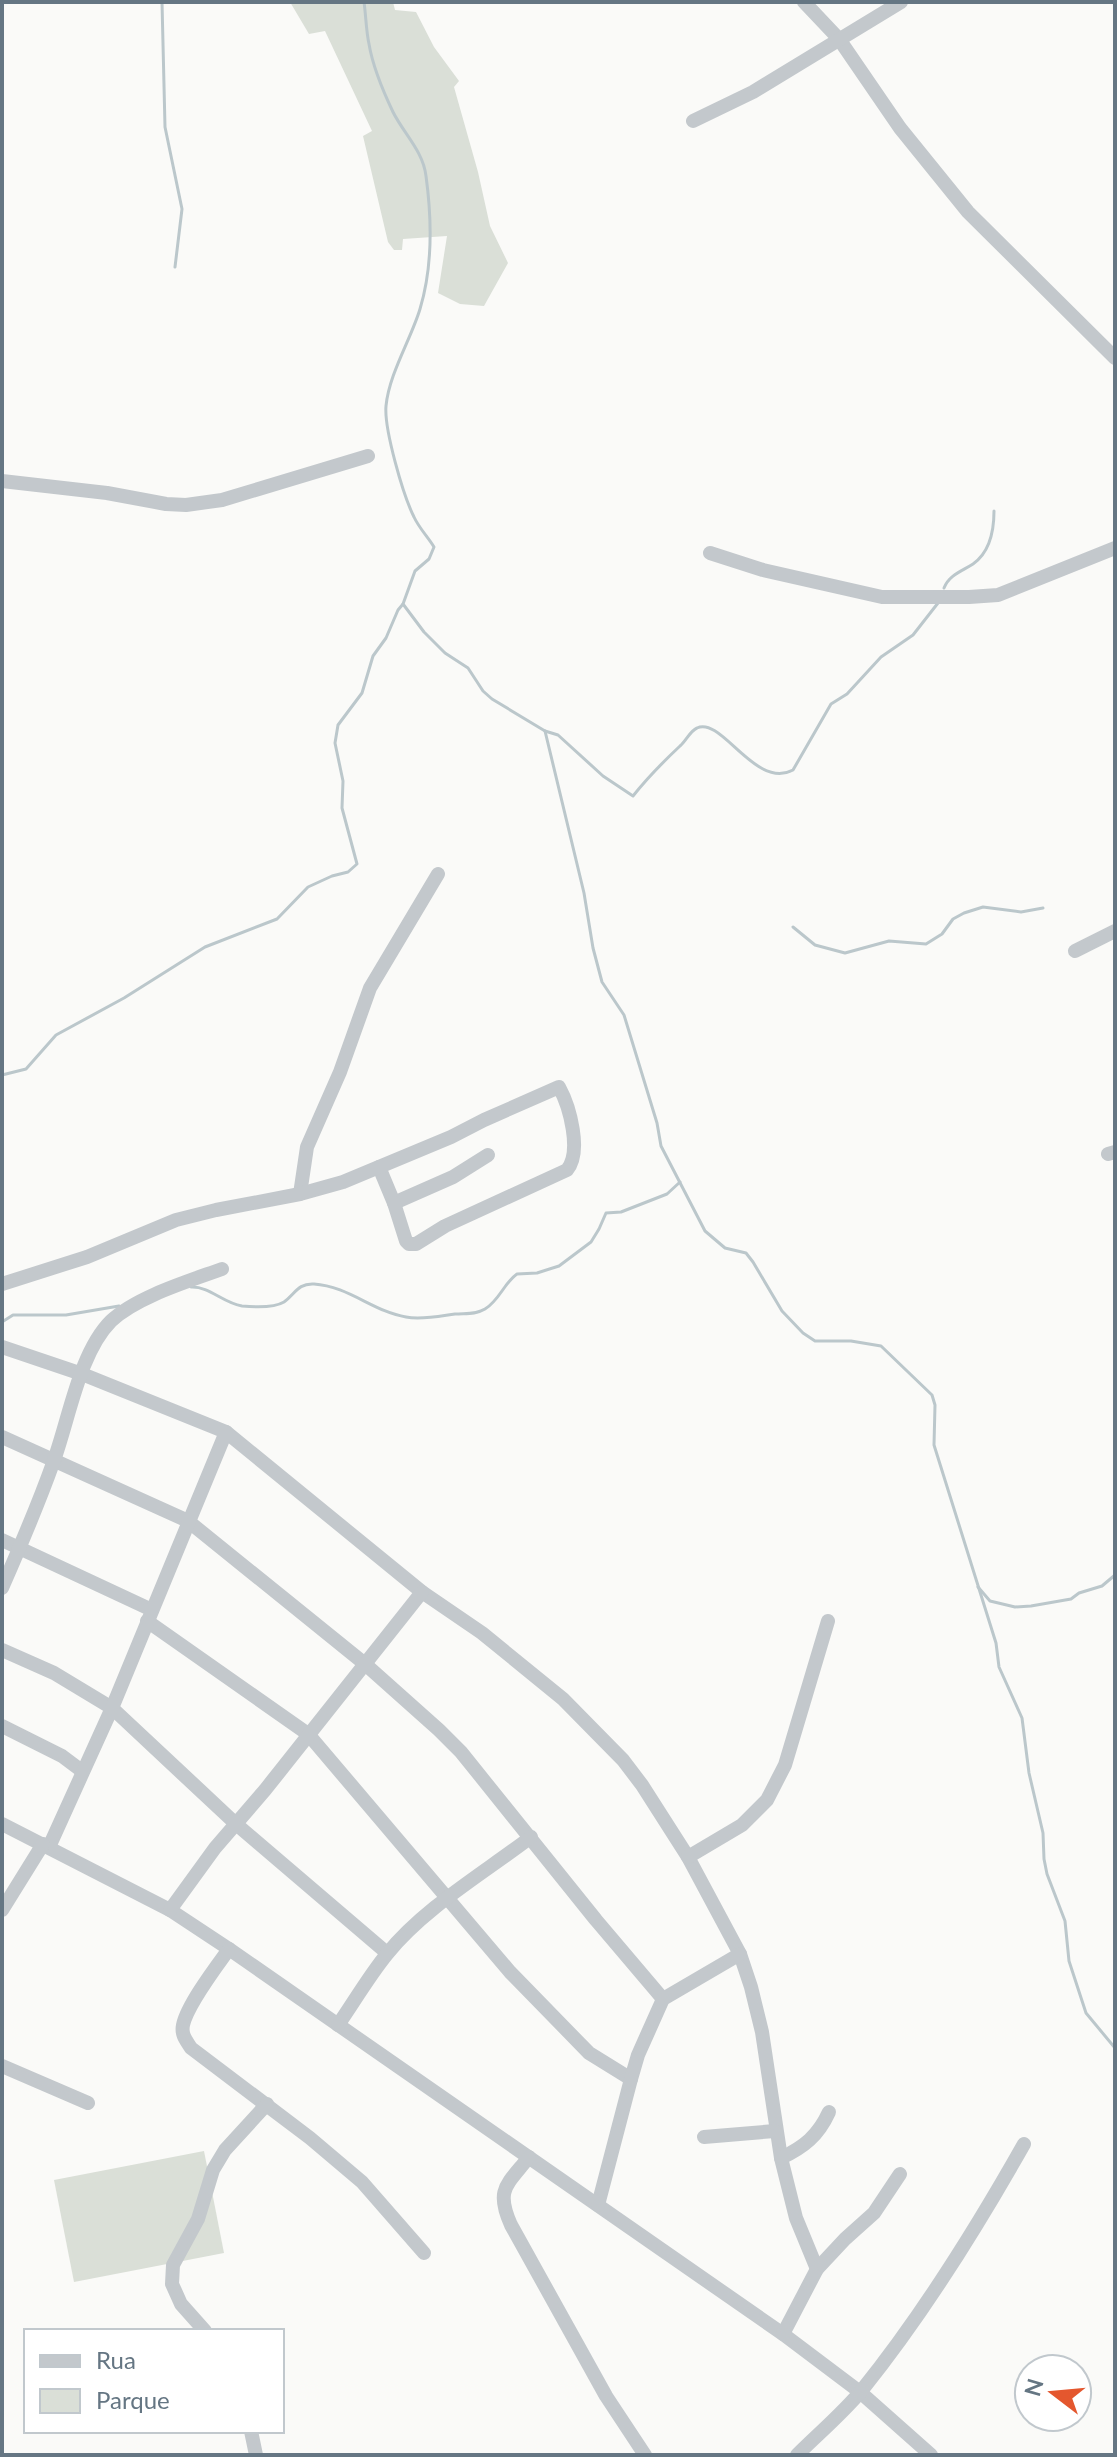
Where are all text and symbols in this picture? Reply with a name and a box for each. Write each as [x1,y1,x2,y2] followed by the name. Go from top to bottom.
[24,2329,284,2433] legend
[96,2345,136,2374] text: Rua
[1013,2353,1093,2433] north arrow
[1018,2375,1049,2399] text: N
[96,2385,170,2414] text: Parque

